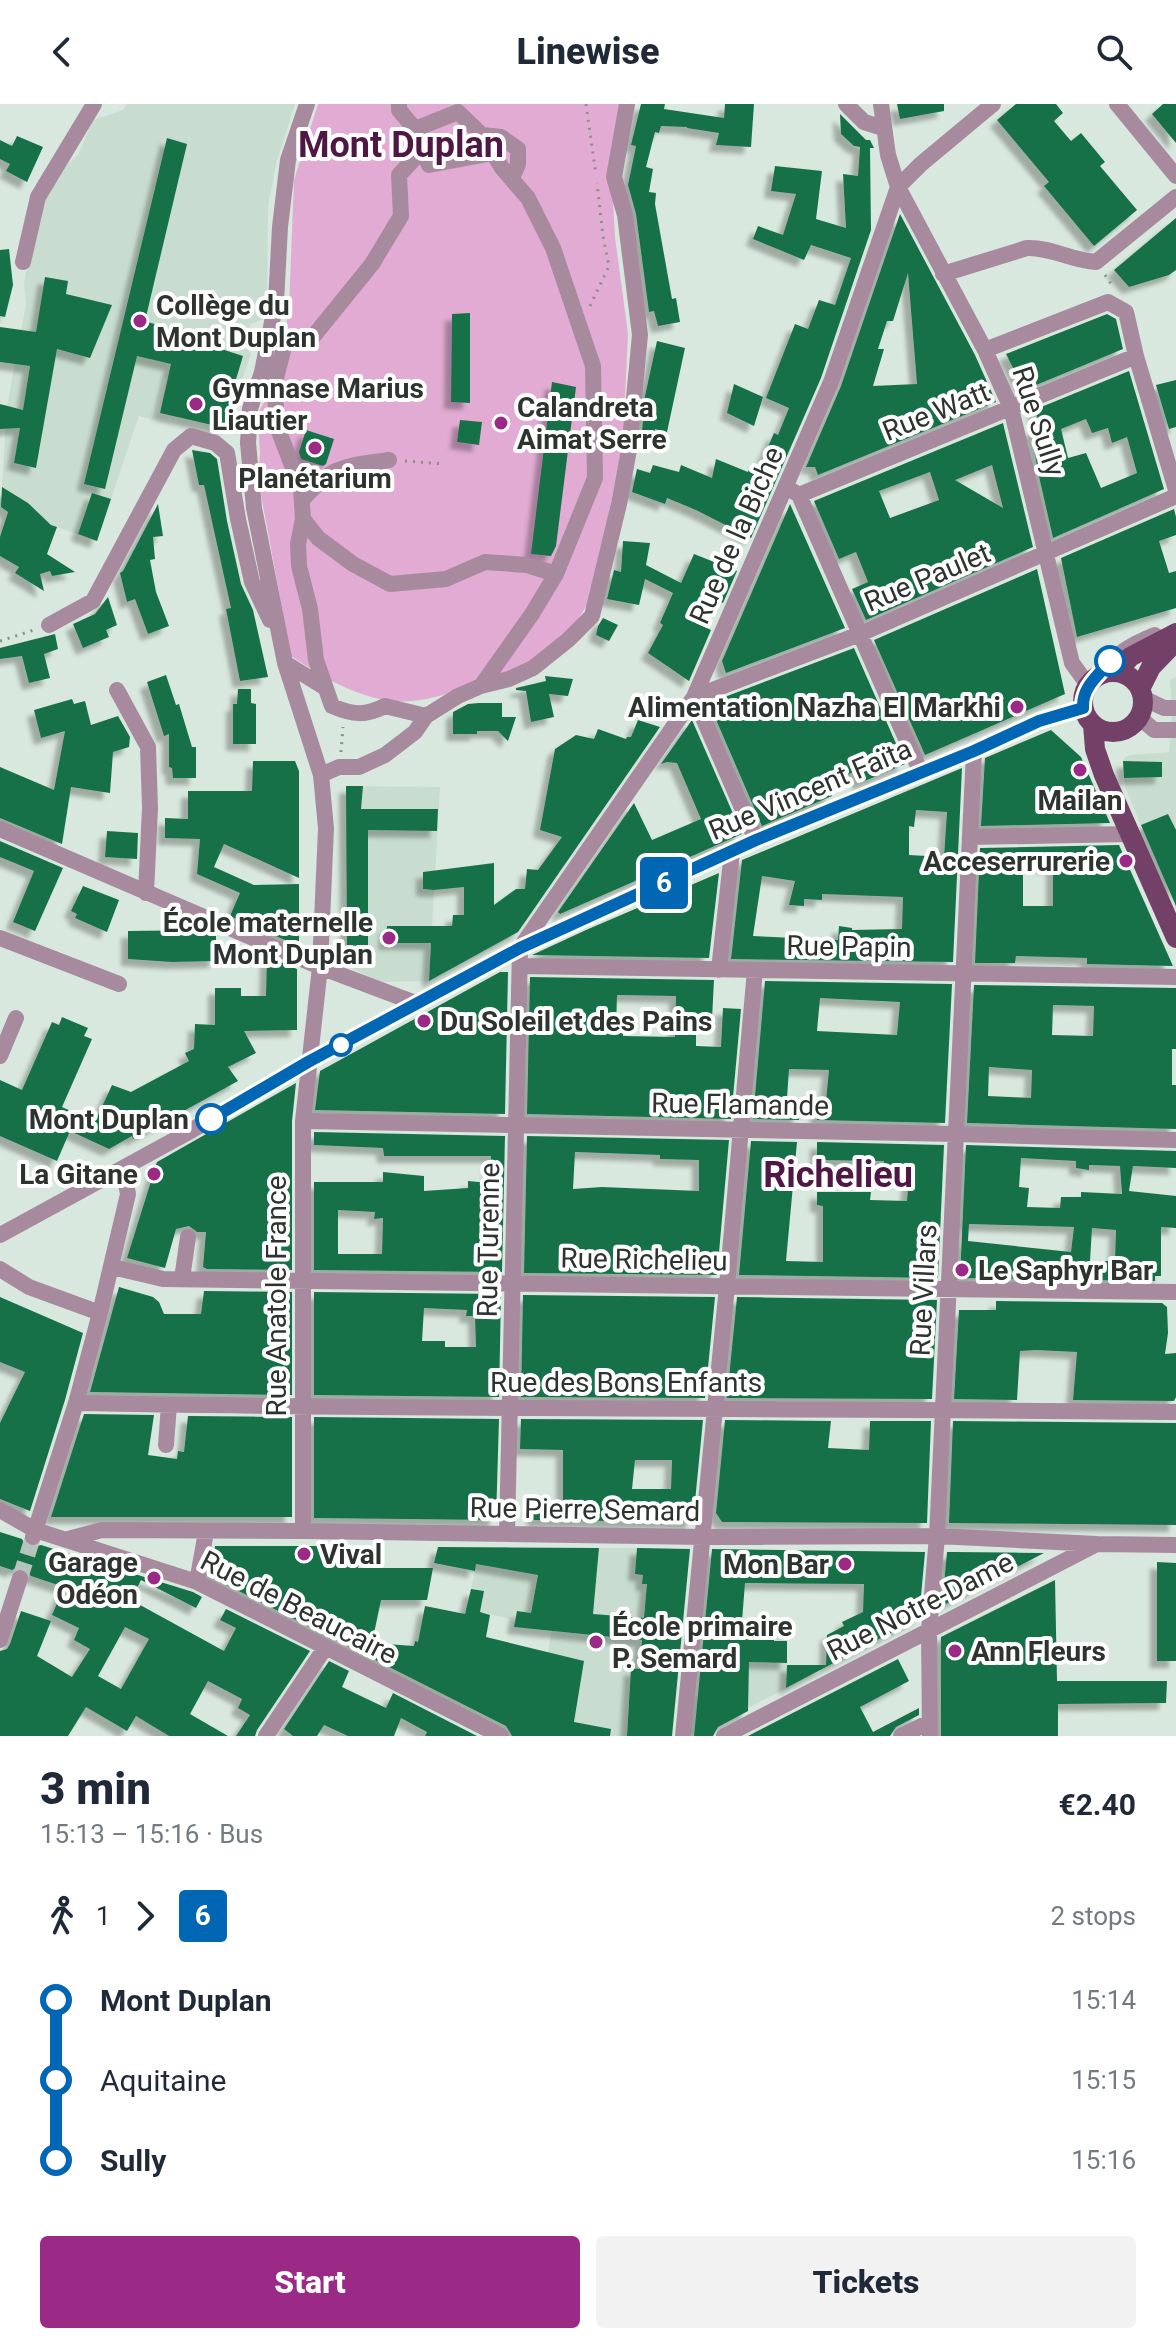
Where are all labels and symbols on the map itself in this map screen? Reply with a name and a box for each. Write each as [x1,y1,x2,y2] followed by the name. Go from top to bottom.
[298,124,504,166] district label: Mont Duplan
[156,289,316,354] place label: Collège du Mont Duplan
[131,312,149,330] marker: Collège du Mont Duplan
[1005,362,1072,480] street label: Rue Sully
[212,372,424,437] place label: Gymnase Marius Liautier
[878,375,994,448] street label: Rue Watt
[517,391,667,456] place label: Calandreta Aimat Serre
[187,395,205,413] marker: Gymnase Marius Liautier
[492,414,510,432] marker: Calandreta Aimat Serre
[306,439,324,457] marker: Planétarium
[683,442,790,629] street label: Rue de la Biche
[238,462,392,495] place label: Planétarium
[859,536,995,619] street label: Rue Paulet
[1095,646,1125,676] unlabelled marker
[628,691,1001,724] place label: Alimentation Nazha El Markhi
[1008,698,1026,716] marker: Alimentation Nazha El Markhi
[704,732,917,847] street label: Rue Vincent Faïta
[1071,761,1089,779] marker: Mailan
[1038,784,1123,817] place label: Mailan
[923,845,1110,878] place label: Acceserrurerie
[1117,852,1135,870] marker: Acceserrurerie
[638,857,690,909] line badge: 6
[163,906,373,971] place label: École maternelle Mont Duplan
[380,929,398,947] marker: École maternelle Mont Duplan
[786,929,912,964] street label: Rue Papin
[440,1005,712,1038] place label: Du Soleil et des Pains
[415,1012,433,1030] marker: Du Soleil et des Pains
[330,1034,352,1056] unlabelled marker
[651,1086,829,1123] street label: Rue Flamande
[29,1103,189,1136] place label: Mont Duplan
[196,1104,226,1134] marker: Mont Duplan
[763,1154,913,1196] district label: Richelieu
[19,1158,138,1191] place label: La Gitane
[471,1162,506,1318] street label: Rue Turenne
[145,1165,163,1183] marker: La Gitane
[260,1175,293,1417] street label: Rue Anatole France
[904,1223,943,1357] street label: Rue Villars
[560,1242,728,1277] street label: Rue Richelieu
[978,1254,1153,1287] place label: Le Saphyr Bar
[953,1261,971,1279] marker: Le Saphyr Bar
[490,1366,762,1399] street label: Rue des Bons Enfants
[469,1491,701,1528] street label: Rue Pierre Semard
[320,1538,382,1571] place label: Vival
[195,1544,402,1671] street label: Rue de Beaucaire
[295,1545,313,1563] marker: Vival
[822,1545,1019,1668] street label: Rue Notre-Dame
[48,1546,138,1611] place label: Garage Odéon
[723,1548,829,1581] place label: Mon Bar
[836,1555,854,1573] marker: Mon Bar
[145,1569,163,1587] marker: Garage Odéon
[612,1610,793,1675] place label: École primaire P. Semard
[587,1633,605,1651] marker: École primaire P. Semard
[971,1635,1106,1668] place label: Ann Fleurs
[946,1642,964,1660] marker: Ann Fleurs

